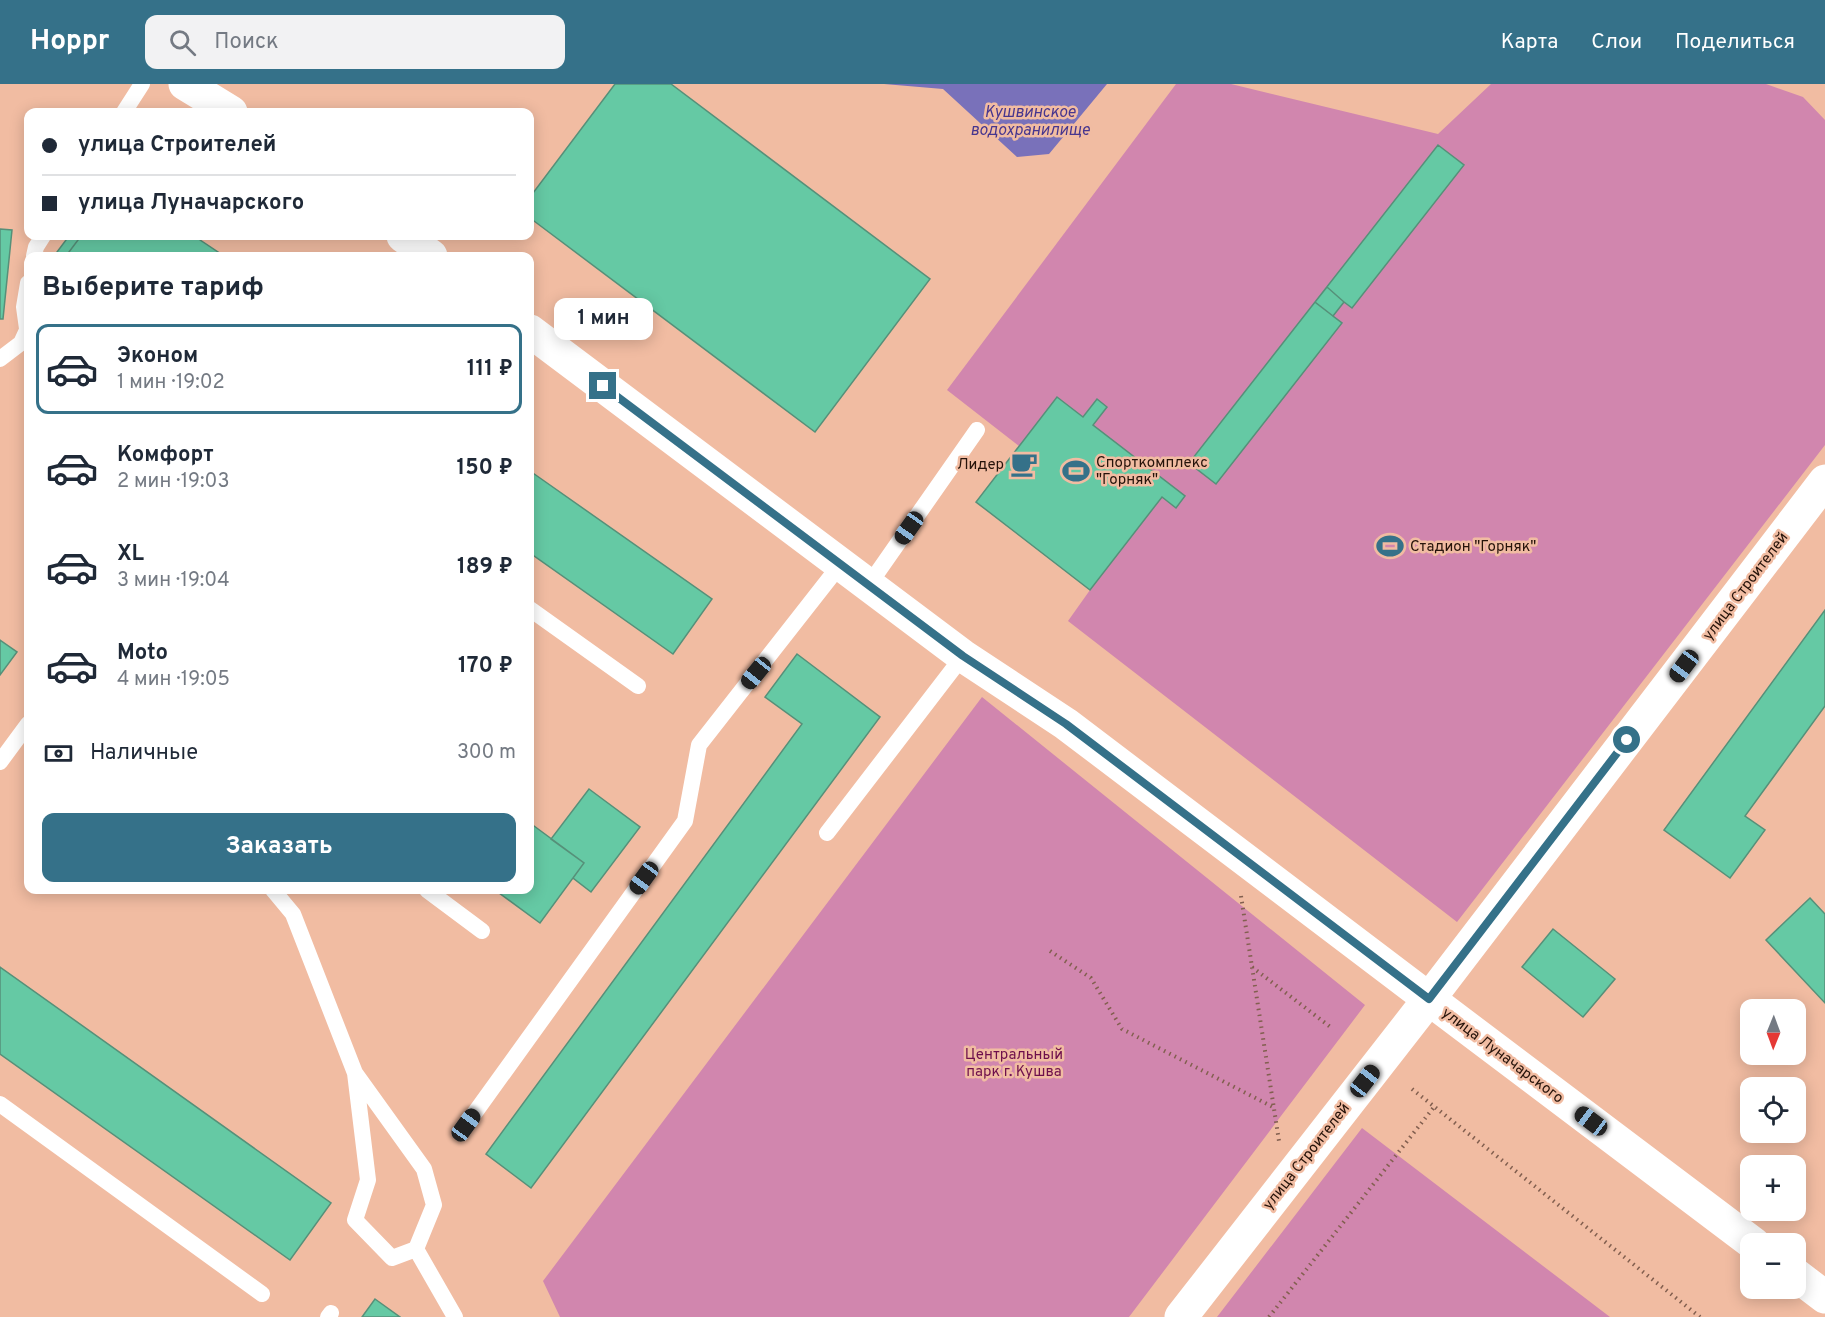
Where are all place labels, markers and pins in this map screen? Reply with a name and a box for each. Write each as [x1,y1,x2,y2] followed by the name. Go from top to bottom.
[1009,449,1039,479] cafe icon: Лидер
[1096,454,1208,490] place label: Спорткомплекс "Горняк"
[957,456,1004,475] place label: Лидер
[1061,456,1091,486] sports icon: Спорткомплекс "Горняк"
[1375,531,1405,561] sports icon: Стадион "Горняк"
[1410,538,1536,557] place label: Стадион "Горняк"

